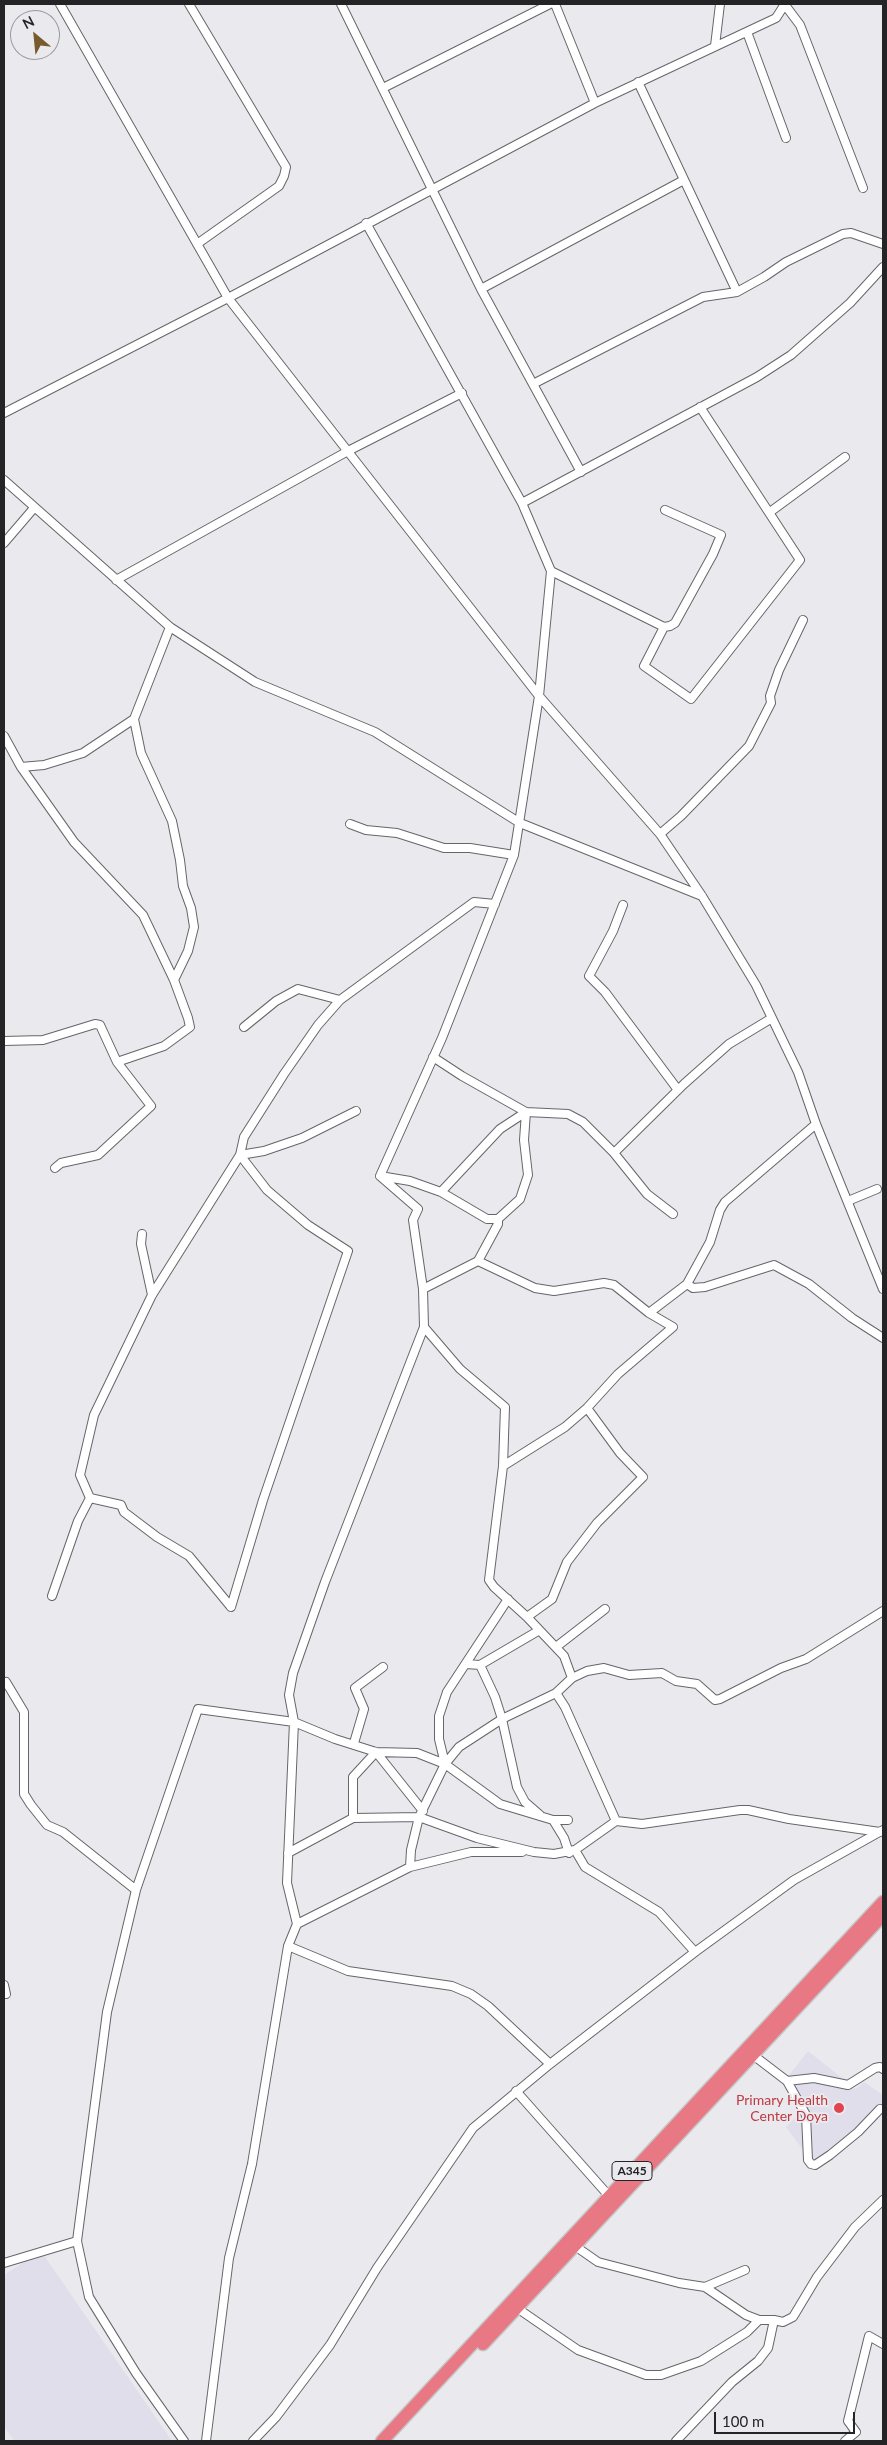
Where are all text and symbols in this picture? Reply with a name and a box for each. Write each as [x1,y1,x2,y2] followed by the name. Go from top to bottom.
[10,10,60,60] north arrow
[19,12,37,32] text: N
[736,2092,828,2124] place label: Primary Health Center Doya
[832,2101,846,2115] marker: Primary Health Center Doya
[612,2162,652,2180] road number: A345
[717,2402,858,2434] scale bar
[722,2412,764,2430] text: 100 m

